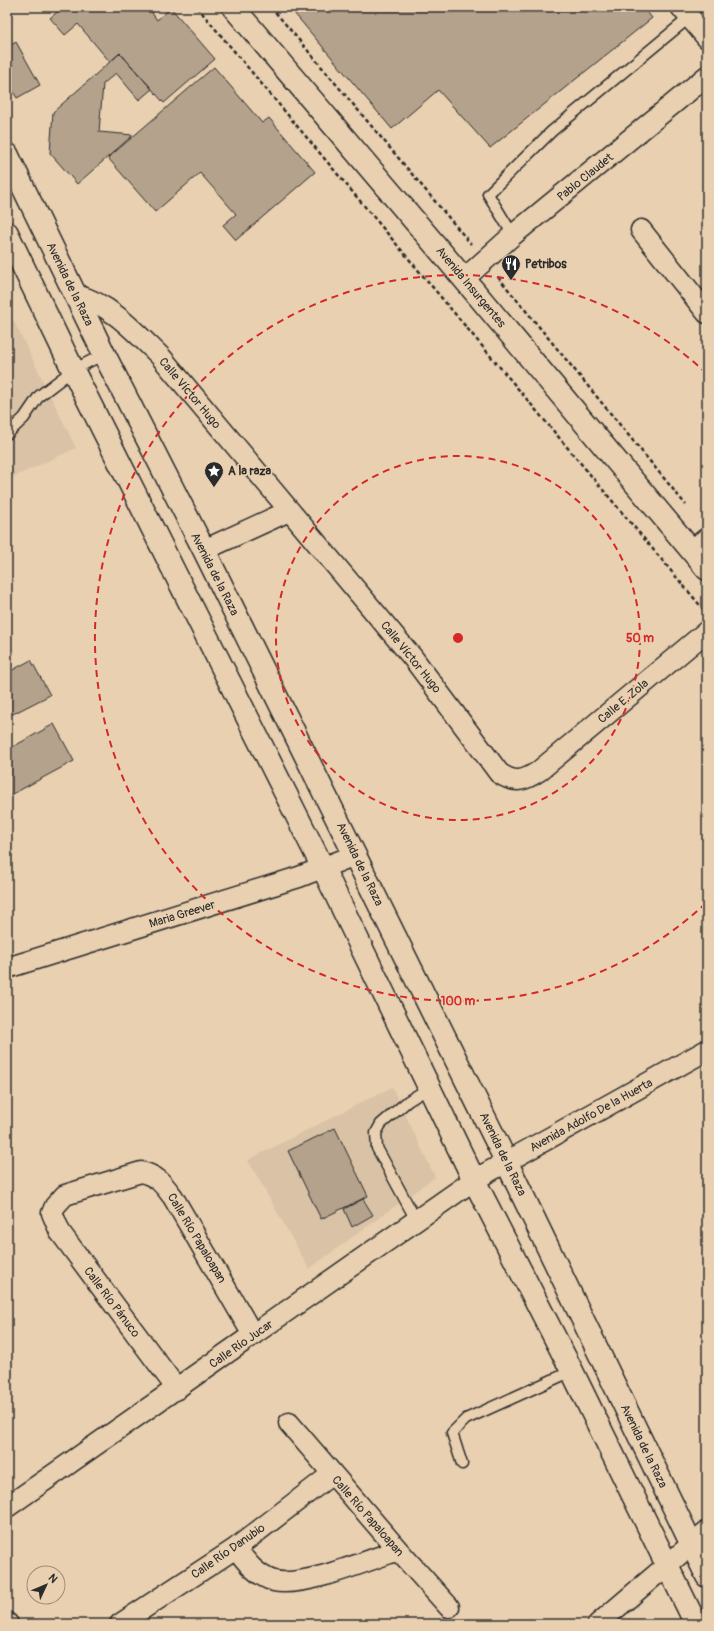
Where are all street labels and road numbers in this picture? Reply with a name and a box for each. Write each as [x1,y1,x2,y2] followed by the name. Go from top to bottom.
[554,150,617,205] street label: Pablo Claudet
[43,240,96,329] street label: Avenida de la Raza
[432,244,509,331] street label: Avenida Insurgentes
[156,355,224,432] street label: Calle Víctor Hugo
[187,530,242,619] street label: Avenida de la Raza
[377,618,445,697] street label: Calle Víctor Hugo
[595,676,652,727] street label: Calle E. Zola
[333,820,386,909] street label: Avenida de la Raza
[147,897,218,932] street label: Maria Greever
[527,1075,656,1156] street label: Avenida Adolfo De la Huerta
[476,1110,529,1199] street label: Avenida de la Raza
[164,1191,229,1286] street label: Calle Río Papaloapan
[80,1264,143,1341] street label: Calle Río Pánuco
[207,1317,277,1372] street label: Calle Río Jucar
[617,1402,670,1491] street label: Avenida de la Raza
[328,1473,407,1560] street label: Calle Río Papaloapan
[189,1520,269,1582] street label: Calle Río Danubio

